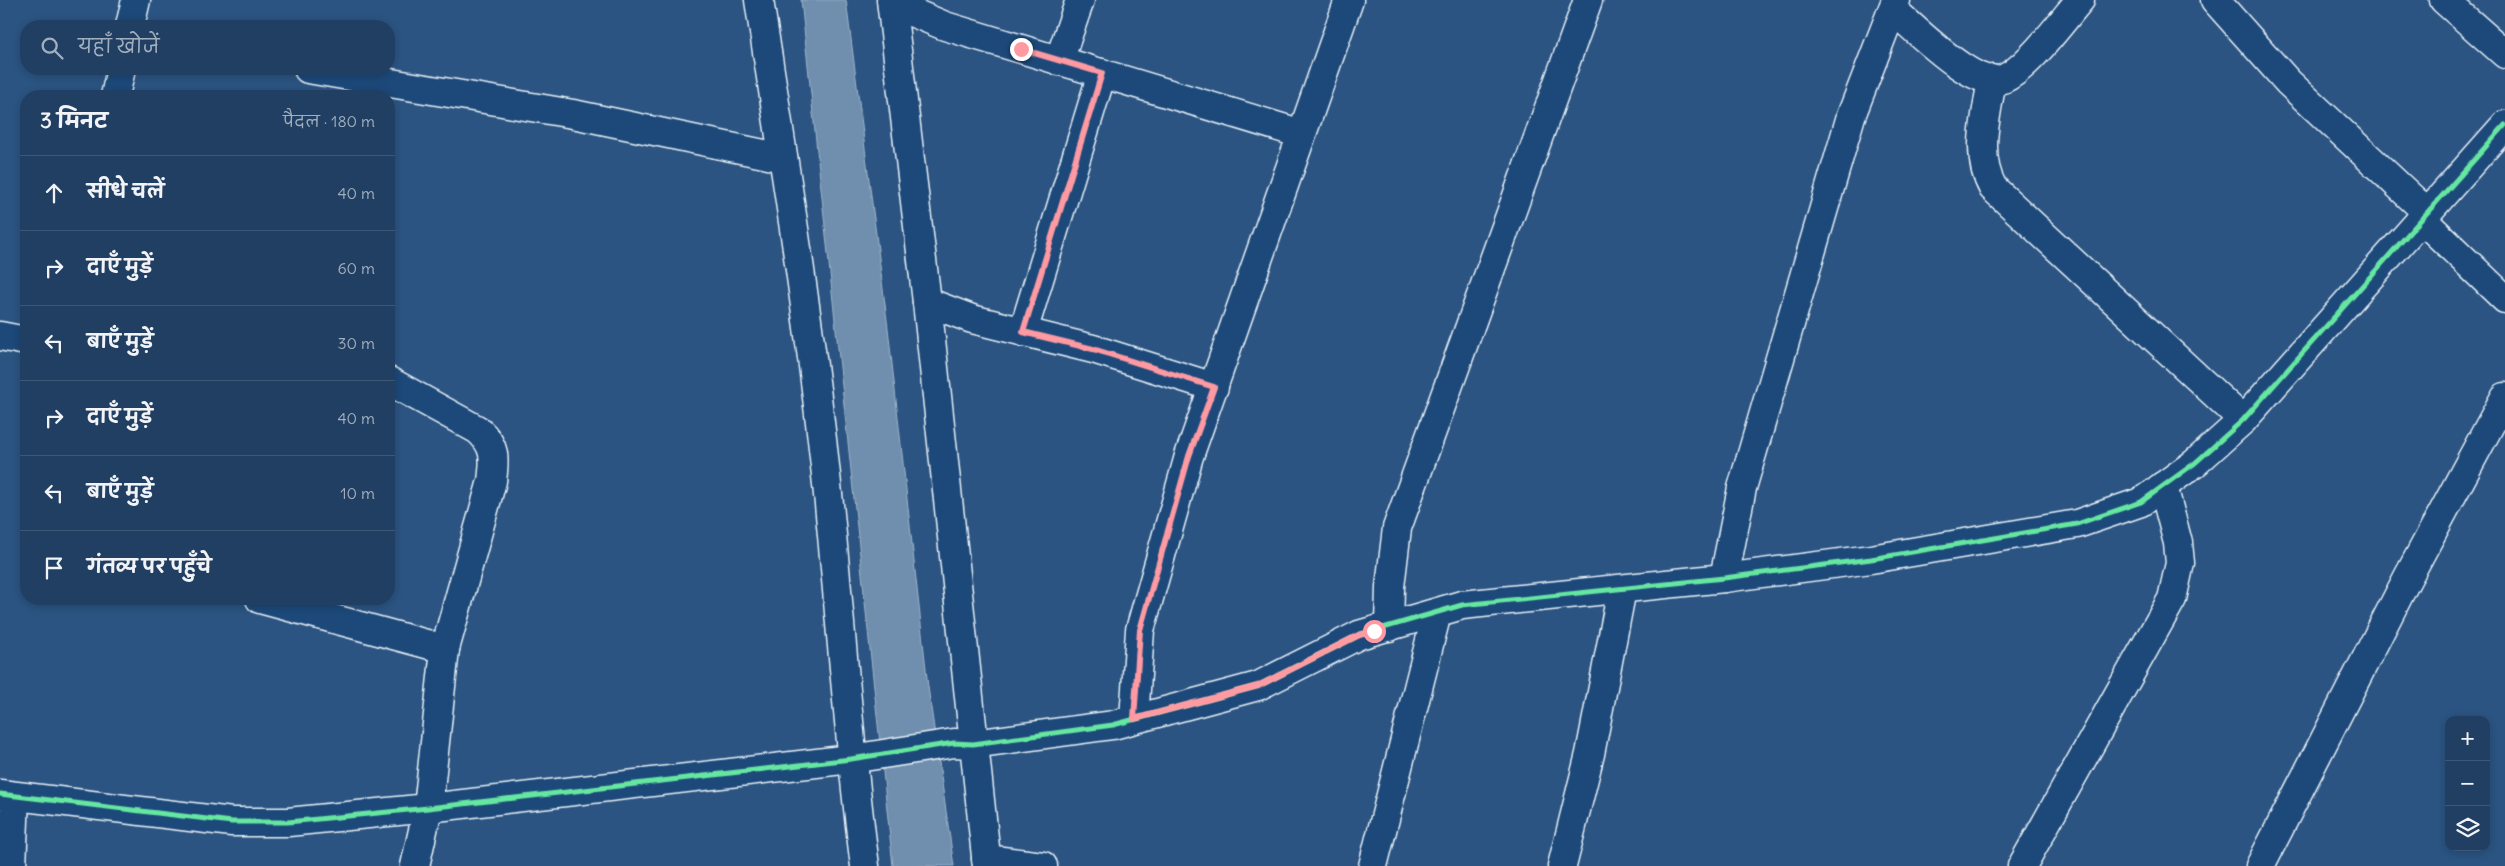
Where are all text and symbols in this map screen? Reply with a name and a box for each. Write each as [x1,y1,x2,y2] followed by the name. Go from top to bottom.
[20,20,395,75] search box
[38,34,66,62] icon: search
[78,34,159,58] text: यहाँ खोजें
[1010,38,1033,61] route end
[40,107,108,134] text: 3 मिनट
[283,111,375,131] text: पैदल · 180 m
[40,179,68,207] icon: ahead
[87,179,164,203] text: सीधे चलें
[337,183,375,203] text: 40 m
[40,254,68,282] icon: right
[87,254,153,278] text: दाएँ मुड़ें
[337,258,375,278] text: 60 m
[40,329,68,357] icon: left
[87,329,153,353] text: बाएँ मुड़ें
[338,333,375,353] text: 30 m
[40,404,68,432] icon: right
[87,404,153,428] text: दाएँ मुड़ें
[337,408,375,428] text: 40 m
[40,479,68,507] icon: left
[87,479,153,503] text: बाएँ मुड़ें
[340,483,375,503] text: 10 m
[40,554,68,582] icon: arrive
[87,554,212,578] text: गंतव्य पर पहुँचे
[1363,620,1386,643] route start
[2445,716,2490,851] map controls
[2445,716,2490,761] button: +
[2445,761,2490,806] button: −
[2445,806,2490,851] button: layers

